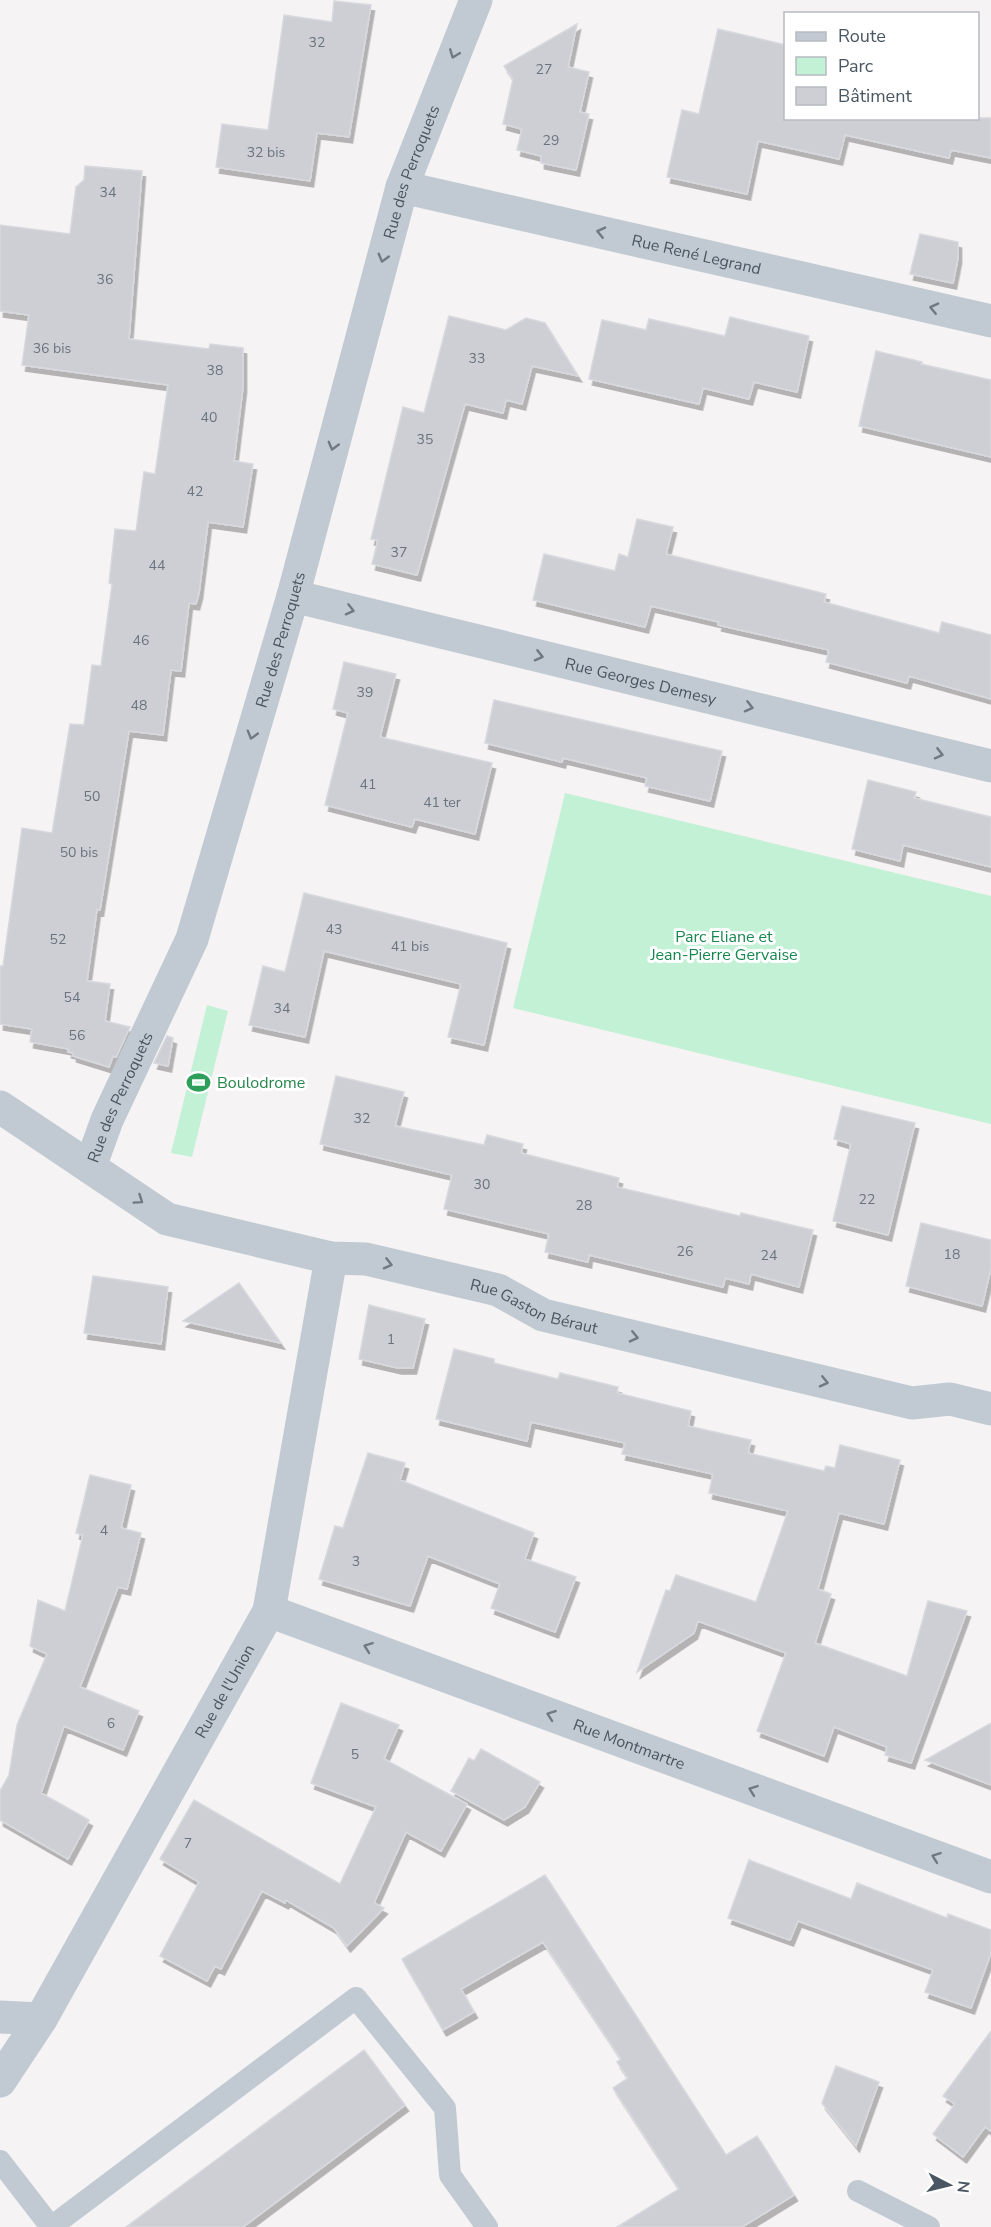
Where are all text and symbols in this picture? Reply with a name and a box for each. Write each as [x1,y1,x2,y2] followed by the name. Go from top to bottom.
[784,12,979,120] legend
[838,24,886,48] text: Route
[309,33,325,52] house number: 32
[449,48,461,59] one-way arrow
[838,54,873,78] text: Parc
[536,60,552,79] house number: 27
[838,84,912,108] text: Bâtiment
[379,102,445,241] street label: Rue des Perroquets
[543,131,559,150] house number: 29
[247,143,286,162] house number: 32 bis
[100,183,116,202] house number: 34
[596,226,606,239] one-way arrow
[629,230,763,280] street label: Rue René Legrand
[378,252,390,263] one-way arrow
[97,270,113,289] house number: 36
[929,303,939,316] one-way arrow
[33,339,72,358] house number: 36 bis
[469,349,485,368] house number: 33
[207,361,223,380] house number: 38
[201,408,217,427] house number: 40
[417,430,433,449] house number: 35
[328,441,340,451] one-way arrow
[187,482,203,501] house number: 42
[391,543,407,562] house number: 37
[149,556,165,575] house number: 44
[251,569,311,711] street label: Rue des Perroquets
[345,602,355,615] one-way arrow
[133,631,149,650] house number: 46
[534,649,544,662] one-way arrow
[563,653,719,711] street label: Rue Georges Demesy
[357,683,373,702] house number: 39
[131,696,147,715] house number: 48
[744,700,754,713] one-way arrow
[247,729,259,740] one-way arrow
[933,746,943,759] one-way arrow
[360,775,376,794] house number: 41
[84,787,100,806] house number: 50
[423,793,461,812] house number: 41 ter
[60,843,99,862] house number: 50 bis
[326,920,342,939] house number: 43
[649,926,798,966] park label: Parc Eliane et Jean-Pierre Gervaise
[50,930,66,949] house number: 52
[391,937,430,956] house number: 41 bis
[64,988,80,1007] house number: 54
[274,999,290,1018] house number: 34
[69,1026,85,1045] house number: 56
[83,1029,159,1166] street label: Rue des Perroquets
[186,1069,212,1095] sports icon: Boulodrome
[217,1072,305,1094] place label: Boulodrome
[354,1109,370,1128] house number: 32
[474,1175,490,1194] house number: 30
[859,1190,875,1209] house number: 22
[132,1193,143,1204] one-way arrow
[576,1196,592,1215] house number: 28
[677,1242,693,1261] house number: 26
[944,1245,960,1264] house number: 18
[761,1246,777,1265] house number: 24
[383,1257,393,1270] one-way arrow
[468,1274,600,1340] street label: Rue Gaston Béraut
[387,1330,395,1349] house number: 1
[629,1330,639,1343] one-way arrow
[819,1375,829,1388] one-way arrow
[100,1521,108,1540] house number: 4
[352,1552,360,1571] house number: 3
[190,1641,260,1743] street label: Rue de l'Union
[363,1642,374,1654] one-way arrow
[546,1710,557,1722] one-way arrow
[107,1714,115,1733] house number: 6
[570,1714,688,1775] street label: Rue Montmartre
[351,1745,359,1764] house number: 5
[748,1784,759,1797] one-way arrow
[184,1834,192,1853] house number: 7
[931,1852,942,1865] one-way arrow
[919,2155,979,2215] north arrow
[951,2179,975,2194] text: N

